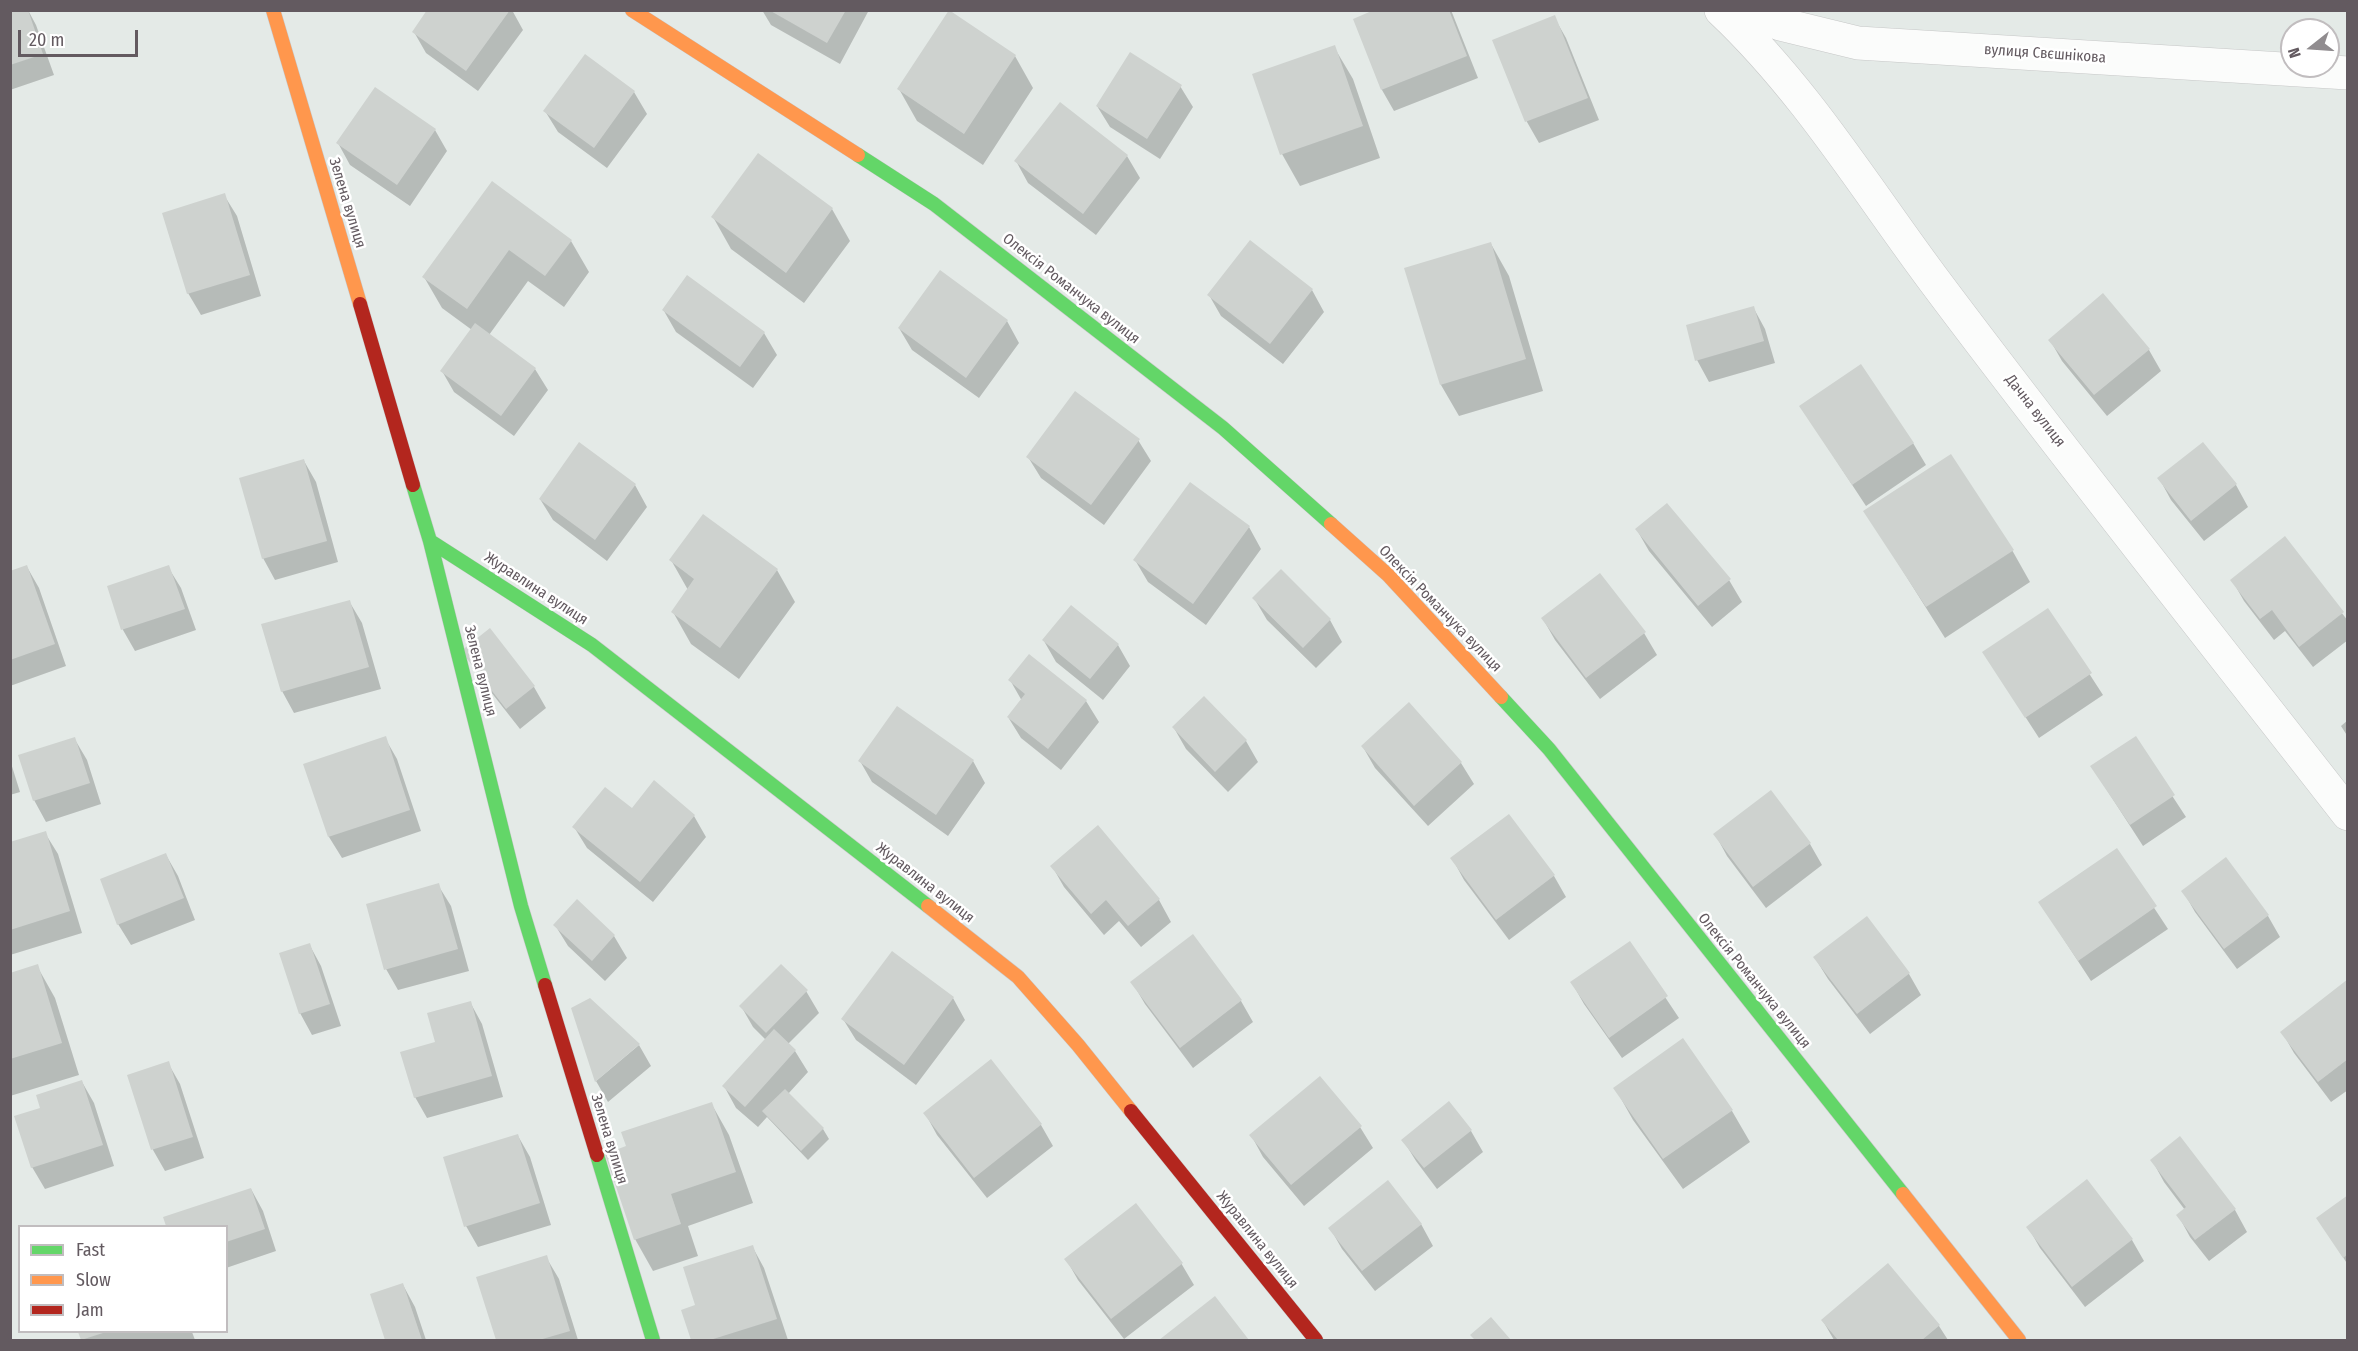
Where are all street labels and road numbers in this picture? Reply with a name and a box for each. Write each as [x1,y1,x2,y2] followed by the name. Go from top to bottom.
[1984,41,2106,67] street label: вулиця Свєшнікова
[325,156,369,250] street label: Зелена вулиця
[999,230,1143,348] street label: Олексія Романчука вулиця
[2001,371,2069,451] street label: Дачна вулиця
[1375,542,1505,676] street label: Олексія Романчука вулиця
[481,549,591,629] street label: Журавлина вулиця
[460,624,500,718] street label: Зелена вулиця
[872,839,978,927] street label: Журавлина вулиця
[1694,910,1814,1052] street label: Олексія Романчука вулиця
[587,1092,631,1186] street label: Зелена вулиця
[1212,1188,1302,1292] street label: Журавлина вулиця

